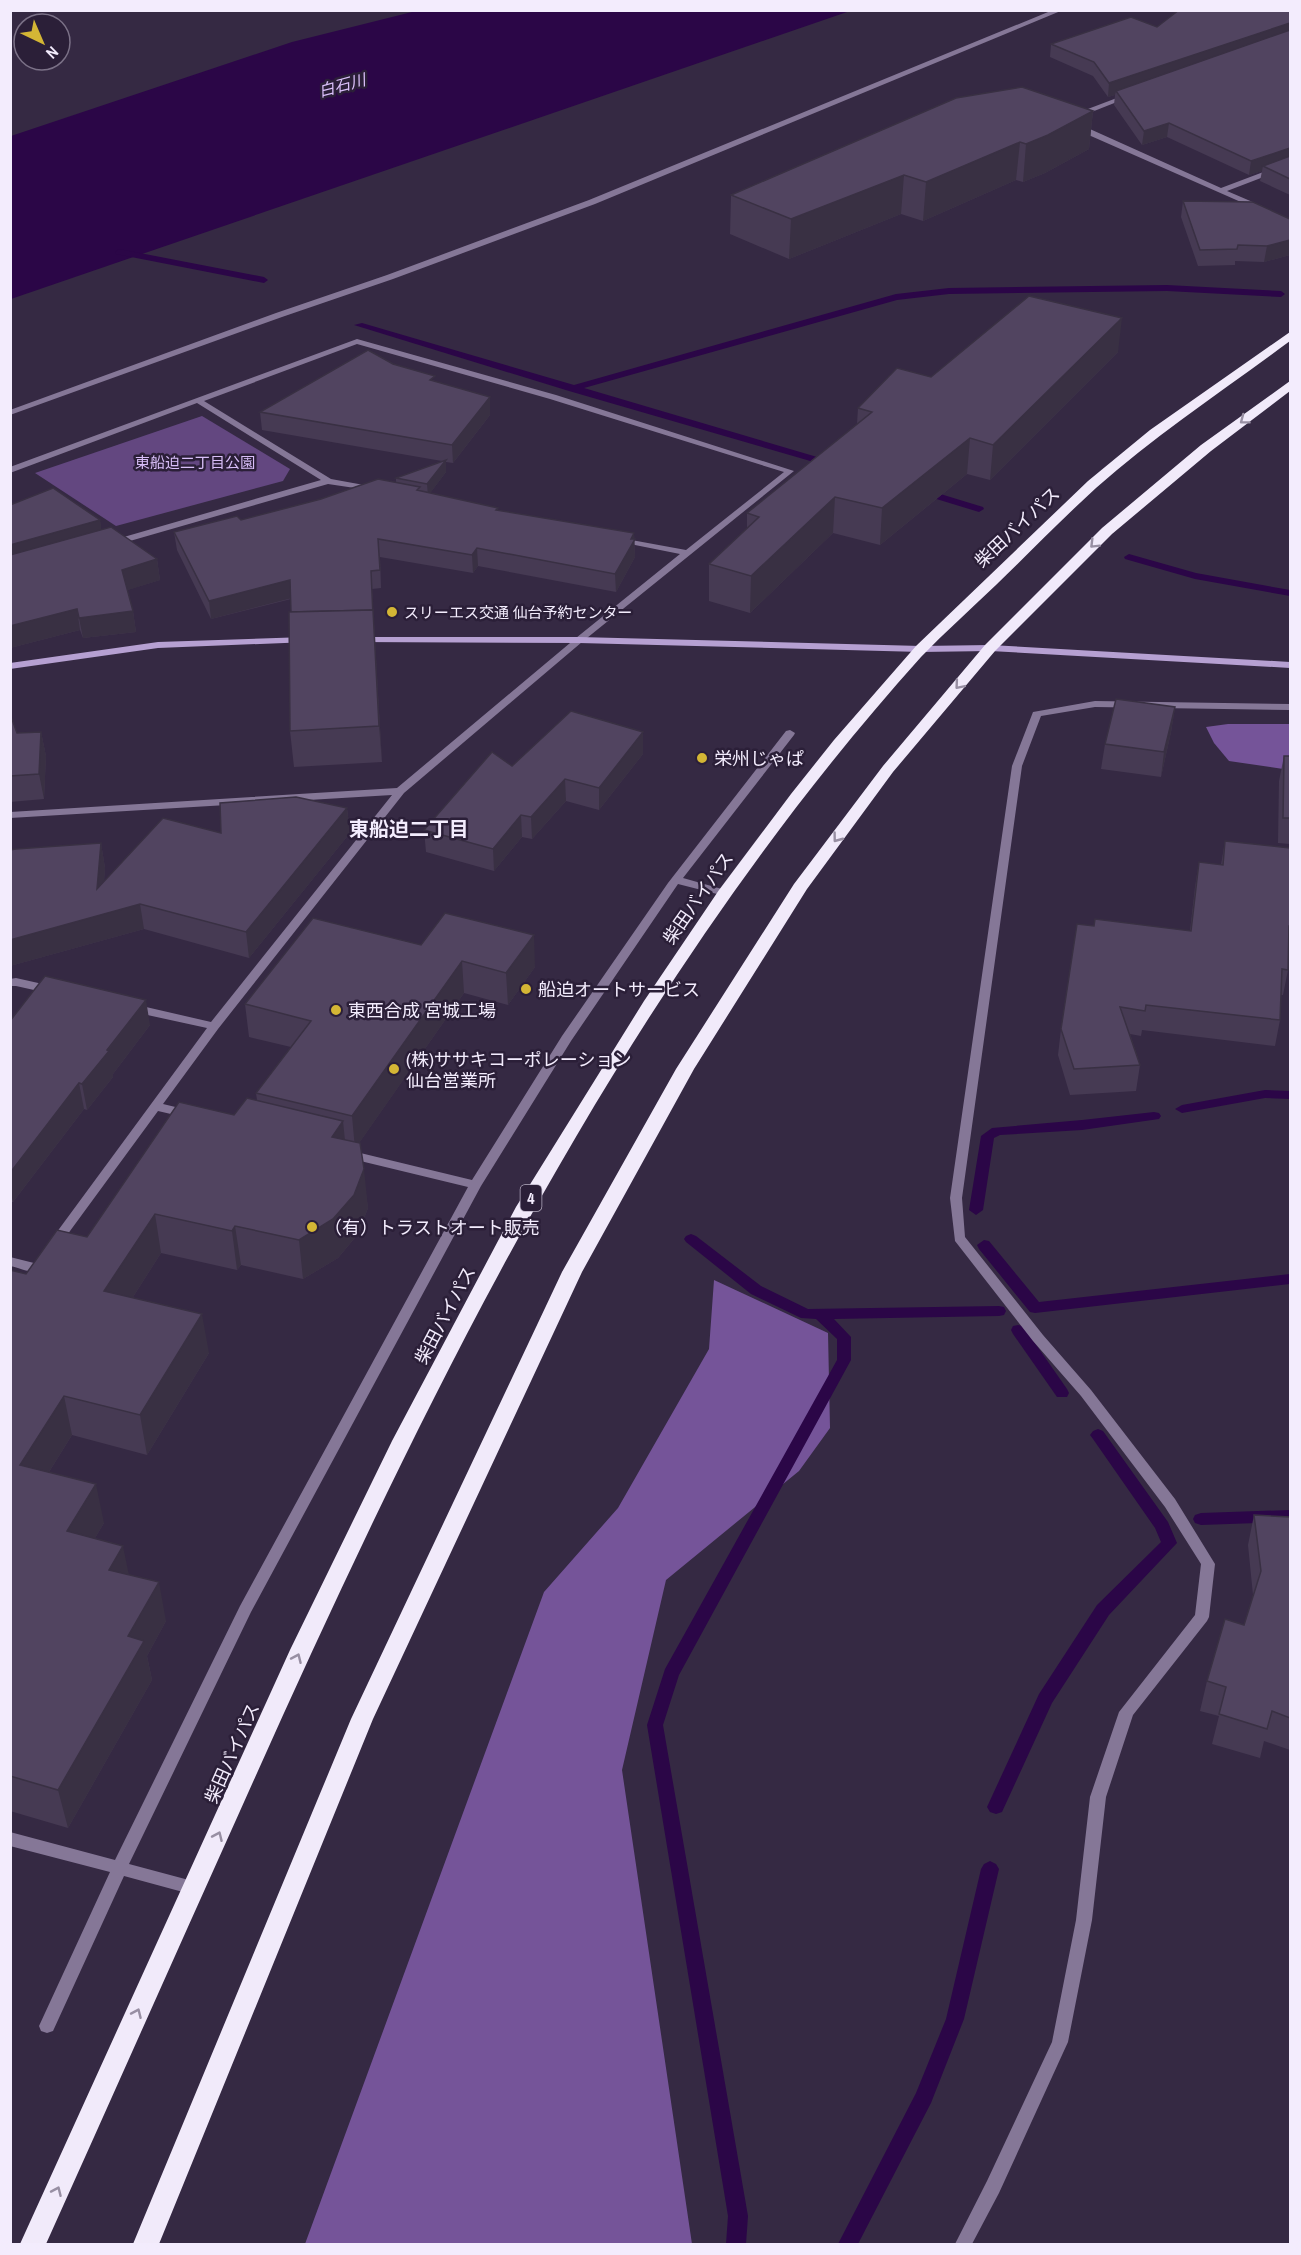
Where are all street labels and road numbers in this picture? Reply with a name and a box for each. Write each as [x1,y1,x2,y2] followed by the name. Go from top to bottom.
[969,481,1065,573] street label: 柴田バイパス
[657,847,739,949] street label: 柴田バイパス
[520,1185,542,1211] road number: 4
[409,1262,481,1368] street label: 柴田バイパス
[199,1699,265,1807] street label: 柴田バイパス

